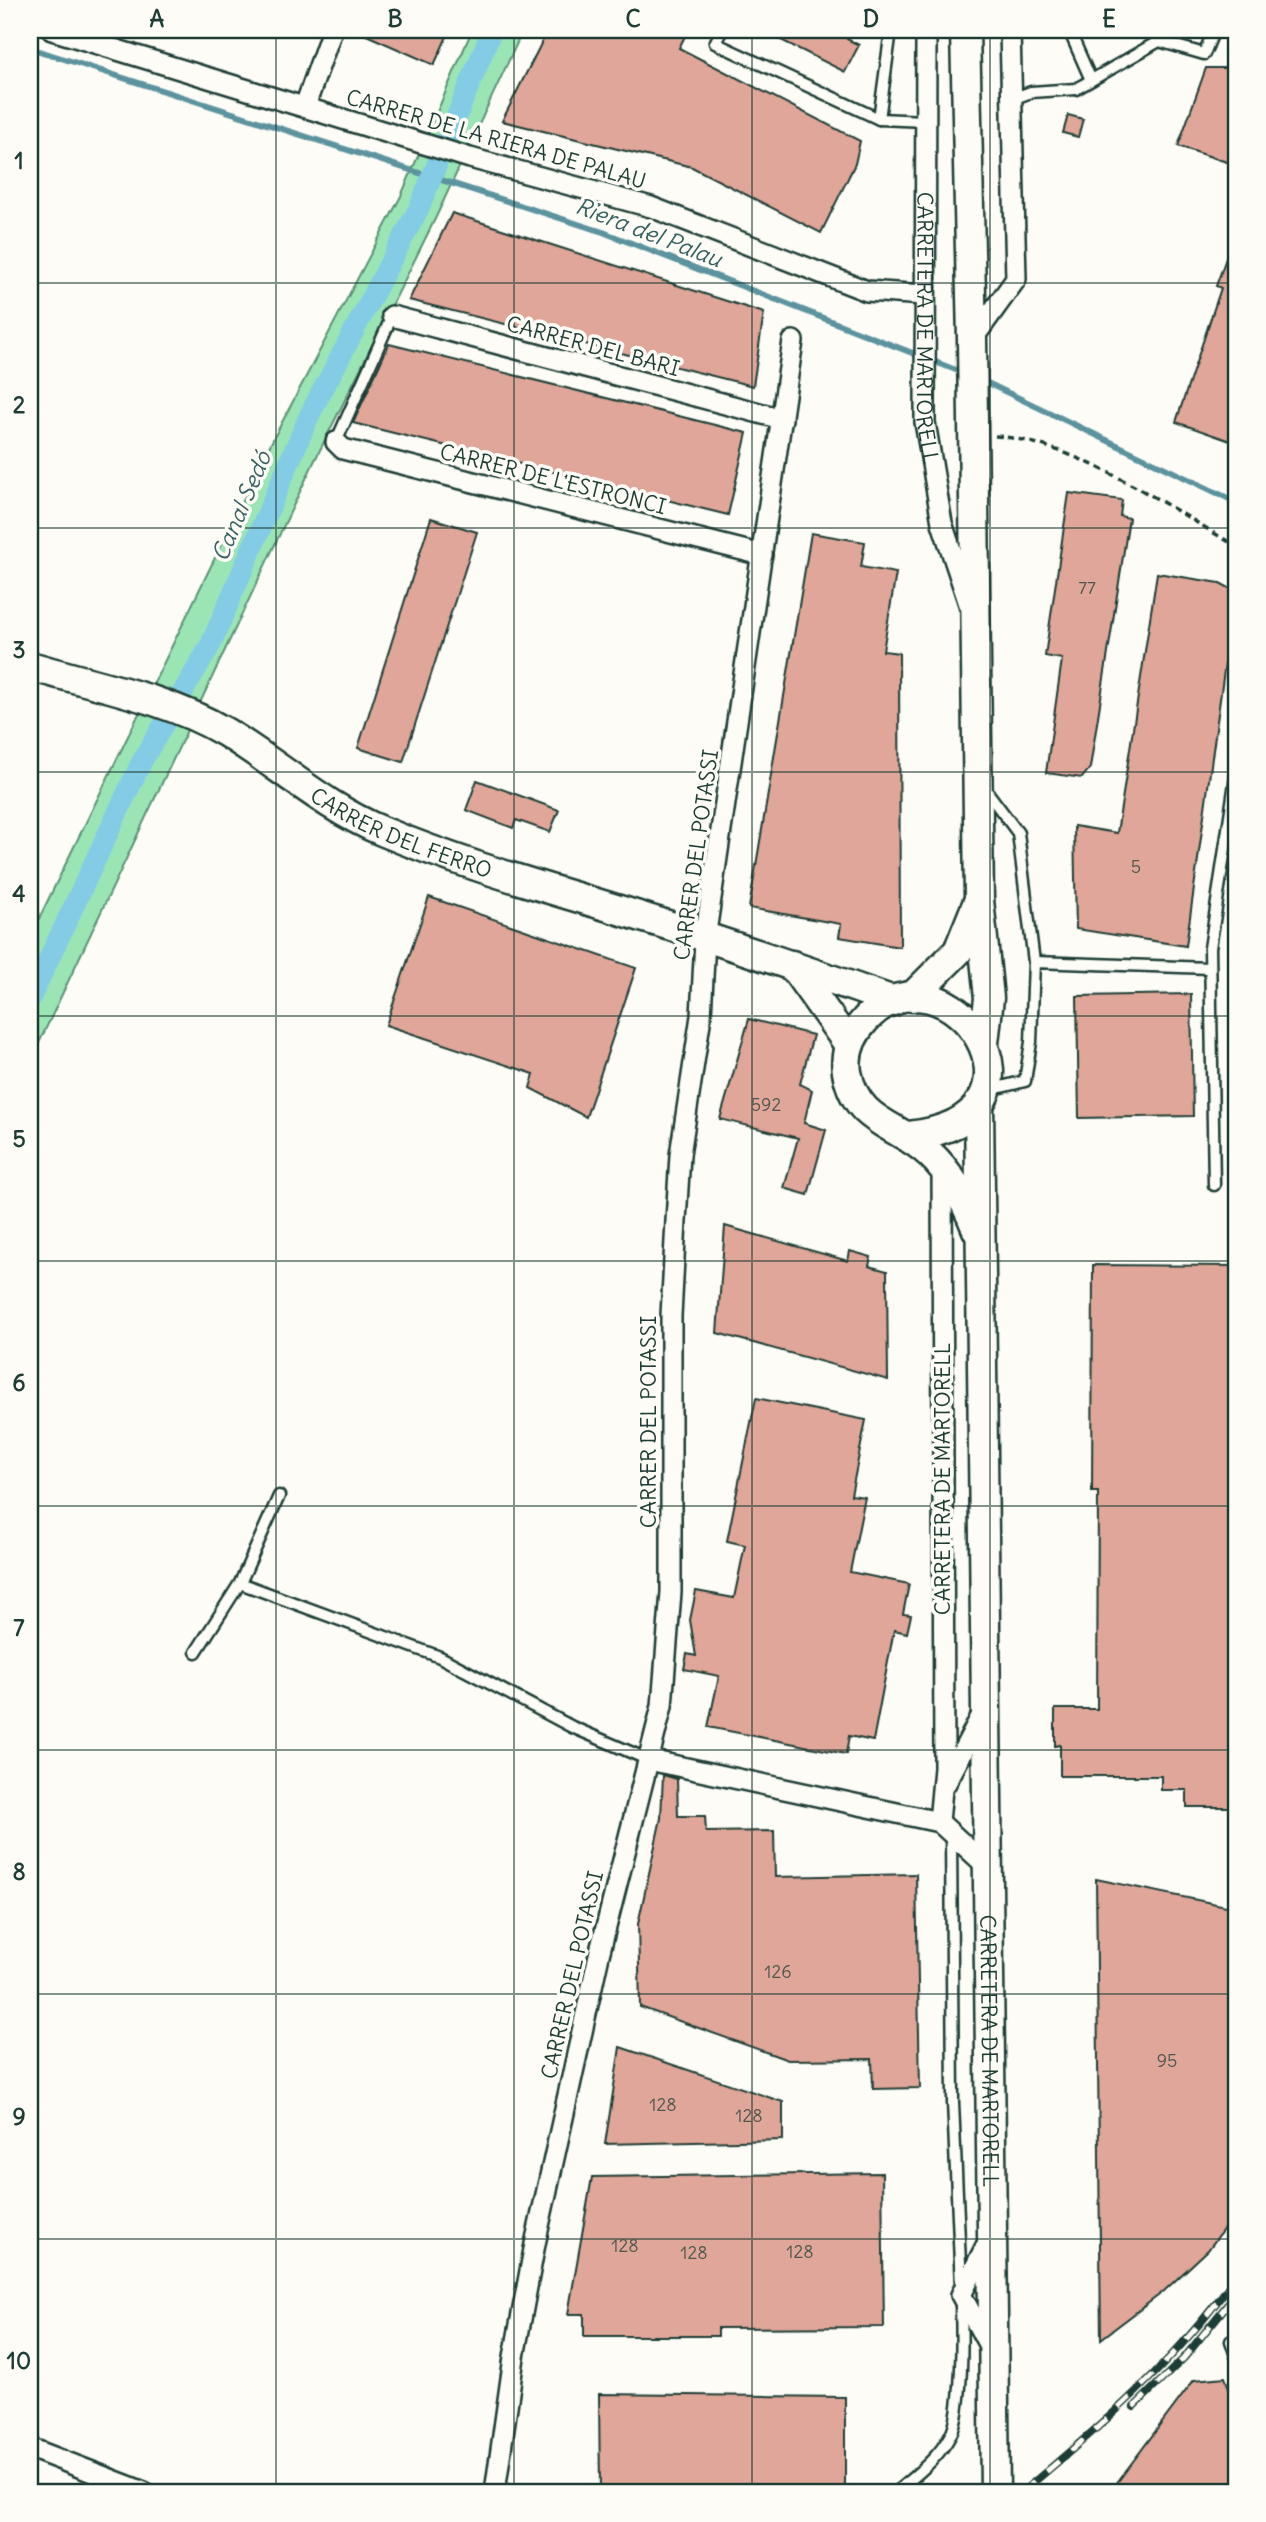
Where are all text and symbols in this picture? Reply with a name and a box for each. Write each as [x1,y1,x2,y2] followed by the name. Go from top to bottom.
[150,4,165,33] text: A
[387,4,403,33] text: B
[625,4,641,33] text: C
[863,4,879,33] text: D
[1102,4,1116,33] text: E
[343,83,649,195] street label: CARRER DE LA RIERA DE PALAU
[14,146,24,175] text: 1
[572,191,728,274] water label: Riera del Palau
[911,192,945,466] street label: CARRETERA DE MARTORELL
[503,310,683,382] street label: CARRER DEL BARI
[13,390,26,419] text: 2
[437,438,669,520] street label: CARRER DE L'ESTRONCI
[205,446,278,565] water label: Canal Sedó
[1078,576,1096,599] house number: 77
[12,635,26,664] text: 3
[668,748,724,962] street label: CARRER DEL POTASSI
[306,781,496,884] street label: CARRER DEL FERRO
[1131,855,1141,878] house number: 5
[12,879,26,908] text: 4
[751,1093,781,1116] house number: 592
[12,1124,26,1153] text: 5
[635,1316,662,1528] street label: CARRER DEL POTASSI
[929,1343,956,1615] street label: CARRETERA DE MARTORELL
[12,1368,26,1397] text: 6
[13,1613,25,1642] text: 7
[12,1857,26,1886] text: 8
[535,1868,609,2082] street label: CARRER DEL POTASSI
[975,1915,1005,2187] street label: CARRETERA DE MARTORELL
[764,1960,792,1983] house number: 126
[1157,2049,1177,2072] house number: 95
[649,2093,677,2116] house number: 128
[12,2102,26,2131] text: 9
[735,2104,763,2127] house number: 128
[611,2234,639,2257] house number: 128
[786,2240,814,2263] house number: 128
[680,2241,708,2264] house number: 128
[7,2346,31,2375] text: 10

